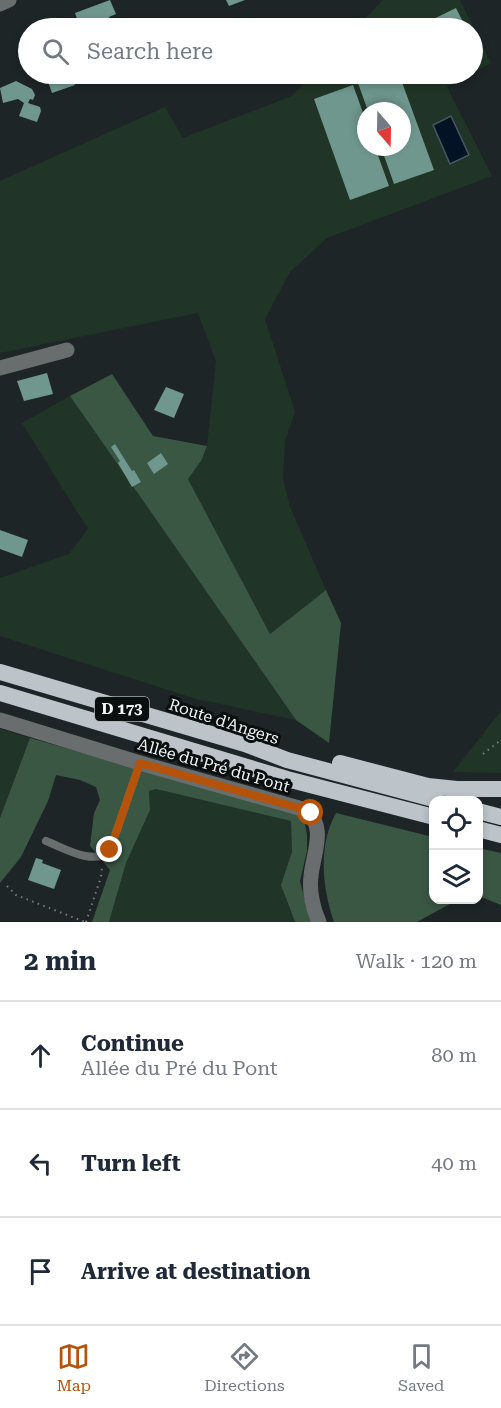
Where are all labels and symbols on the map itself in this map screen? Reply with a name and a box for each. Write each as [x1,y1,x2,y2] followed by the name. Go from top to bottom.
[357,102,411,156] north arrow
[166,695,282,748] street label: Route d'Angers
[95,697,149,721] road number: D 173
[136,735,292,796] street label: Allée du Pré du Pont
[297,799,323,825] route start
[96,836,122,862] route end

